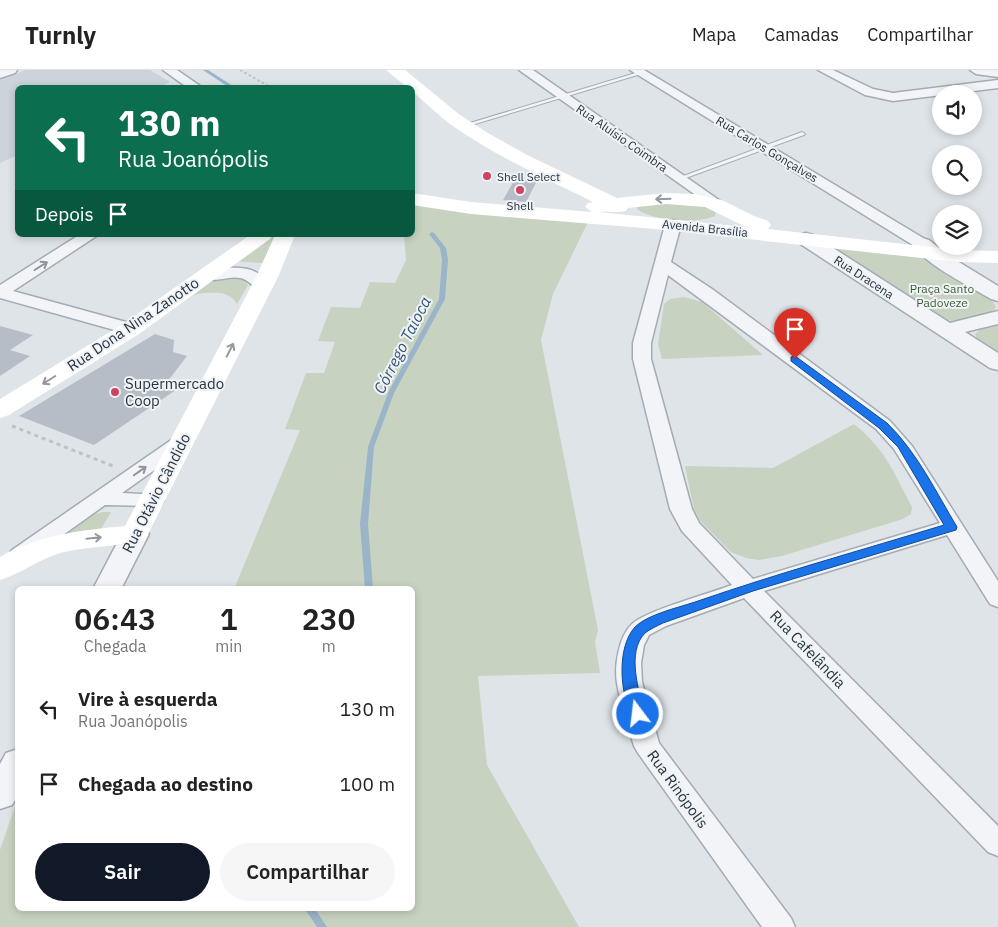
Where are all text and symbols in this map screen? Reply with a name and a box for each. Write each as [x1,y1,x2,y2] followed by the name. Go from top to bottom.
[25,19,96,51] text: Turnly
[692,23,736,46] text: Mapa
[764,23,839,46] text: Camadas
[867,23,973,46] text: Compartilhar
[932,85,982,255] map controls
[932,85,982,135] button: sound
[118,100,221,146] text: 130 m
[573,101,671,176] street label: Rua Aluísio Coimbra
[35,105,100,170] icon: left
[713,113,821,185] street label: Rua Carlos Gonçalves
[118,144,269,173] text: Rua Joanópolis
[932,145,982,195] button: search
[497,169,560,184] place label: Shell Select
[481,170,493,182] marker: Shell Select
[514,184,526,196] marker: Shell
[655,194,671,204] one-way arrow
[507,198,533,213] place label: Shell
[104,200,132,228] icon: arrive
[35,202,94,226] text: Depois
[932,205,982,255] button: layers
[661,216,749,240] street label: Avenida Brasília
[831,252,897,302] street label: Rua Dracena
[34,260,48,270] one-way arrow
[63,273,203,375] street label: Rua Dona Nina Zanotto
[910,281,974,310] park label: Praça Santo Padoveze
[369,293,435,397] water label: Córrego Taioca
[774,308,816,359] pin
[781,315,809,343] icon: arrive
[226,343,235,358] one-way arrow
[125,374,224,410] place label: Supermercado Coop
[43,375,57,385] one-way arrow
[109,386,121,398] marker: Supermercado Coop
[118,430,194,556] street label: Rua Otávio Cândido
[133,466,147,476] one-way arrow
[85,533,101,543] one-way arrow
[74,599,156,638] text: 06:43
[220,599,238,638] text: 1
[302,599,356,638] text: 230
[766,606,850,692] street label: Rua Cafelândia
[84,636,146,656] text: Chegada
[215,636,242,656] text: min
[322,636,336,656] text: m
[78,687,218,711] text: Vire à esquerda
[611,687,663,739] position arrow
[35,695,63,723] icon: left
[340,697,395,721] text: 130 m
[78,711,188,731] text: Rua Joanópolis
[643,746,713,832] street label: Rua Rinópolis
[35,770,63,798] icon: arrive
[78,772,253,796] text: Chegada ao destino
[340,772,395,796] text: 100 m
[35,843,210,901] button: Sair
[220,843,395,901] button: Compartilhar

